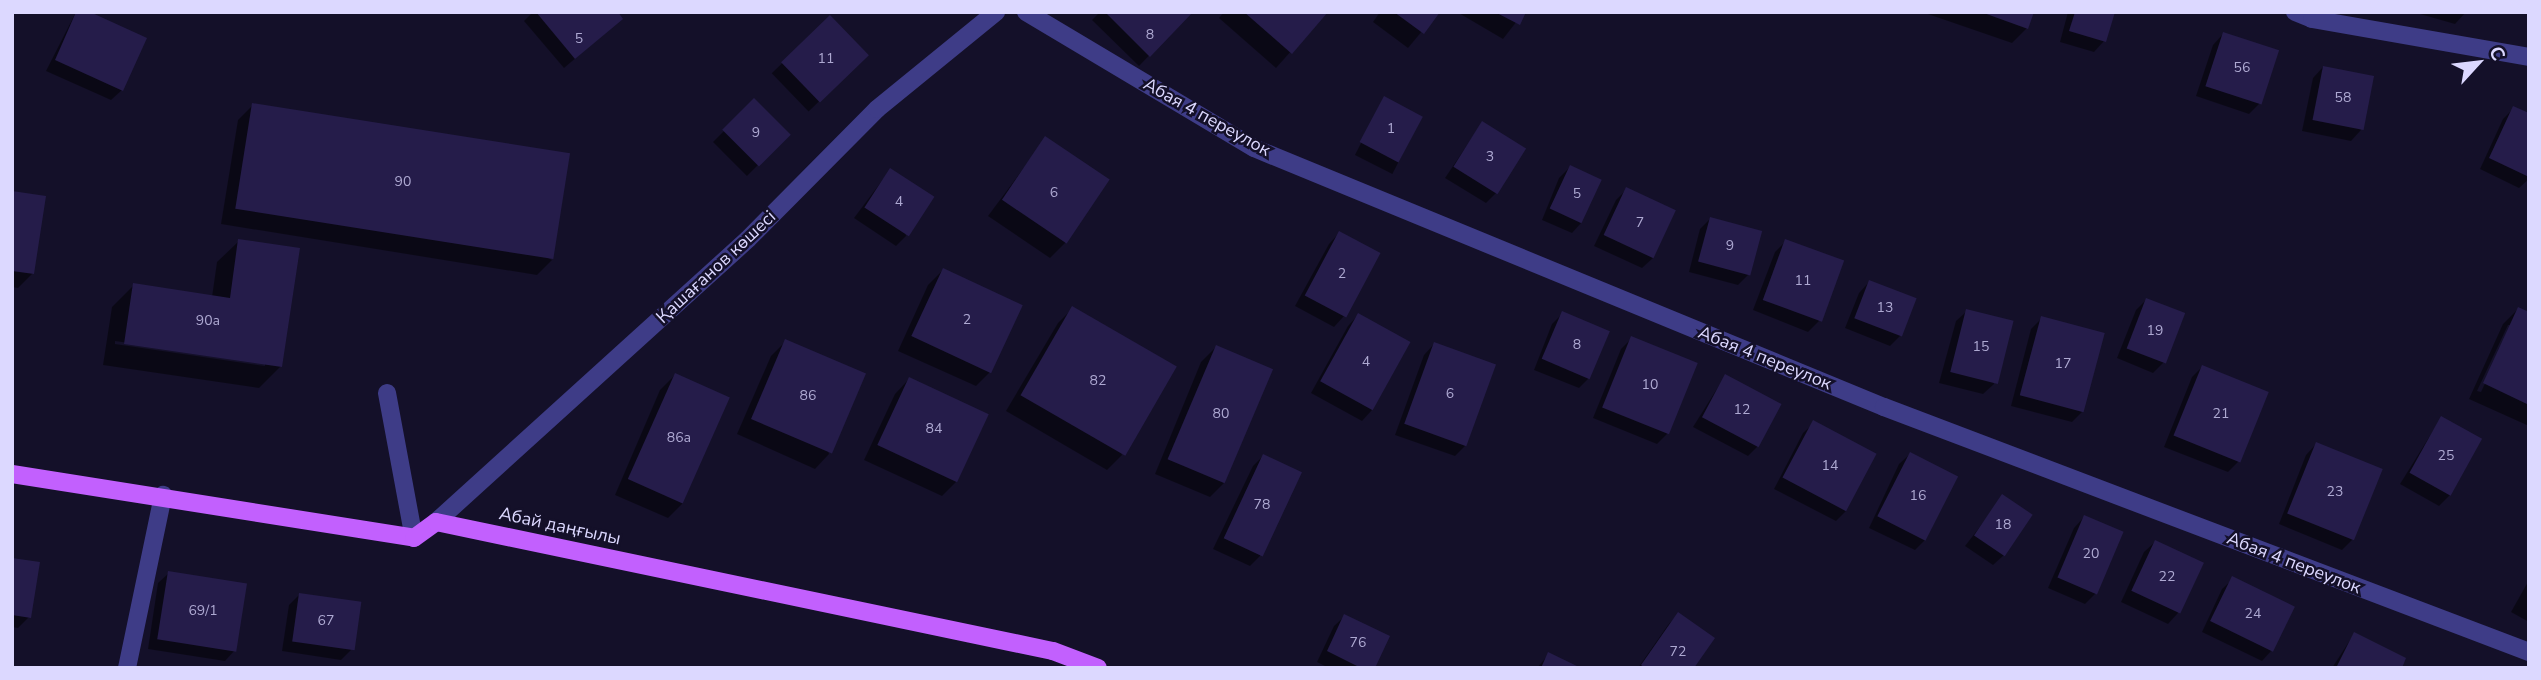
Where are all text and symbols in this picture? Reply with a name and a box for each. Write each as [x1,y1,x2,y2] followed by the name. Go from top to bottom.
[1146,27,1154,43] house number: 8
[2443,28,2513,98] north arrow
[575,31,583,47] house number: 5
[2482,42,2511,65] text: С
[818,51,834,67] house number: 11
[2234,60,2250,76] house number: 56
[1140,73,1274,161] street label: Абая 4 переулок
[2335,90,2351,106] house number: 58
[1387,121,1395,137] house number: 1
[752,125,760,141] house number: 9
[1486,149,1494,165] house number: 3
[395,174,411,190] house number: 90
[1050,185,1058,201] house number: 6
[1573,186,1581,202] house number: 5
[895,194,903,210] house number: 4
[652,206,780,328] street label: Қашағанов көшесі
[1636,215,1644,231] house number: 7
[1726,238,1734,254] house number: 9
[1338,266,1346,282] house number: 2
[1795,273,1811,289] house number: 11
[1877,300,1893,316] house number: 13
[963,312,971,328] house number: 2
[196,313,220,329] house number: 90а
[1695,321,1835,395] street label: Абая 4 переулок
[2147,323,2163,339] house number: 19
[1573,337,1581,353] house number: 8
[1973,339,1989,355] house number: 15
[1362,354,1370,370] house number: 4
[2055,356,2071,372] house number: 17
[1090,373,1106,389] house number: 82
[1642,377,1658,393] house number: 10
[1446,386,1454,402] house number: 6
[800,388,816,404] house number: 86
[1734,402,1750,418] house number: 12
[1213,406,1229,422] house number: 80
[2213,406,2229,422] house number: 21
[926,421,942,437] house number: 84
[667,430,691,446] house number: 86а
[2438,448,2454,464] house number: 25
[1822,458,1838,474] house number: 14
[2327,484,2343,500] house number: 23
[1910,488,1926,504] house number: 16
[1254,497,1270,513] house number: 78
[497,503,623,549] street label: Абай даңғылы
[1995,517,2011,533] house number: 18
[2224,527,2364,599] street label: Абая 4 переулок
[2083,546,2099,562] house number: 20
[2159,569,2175,585] house number: 22
[188,603,218,619] house number: 69/1
[2245,606,2261,622] house number: 24
[318,613,334,629] house number: 67
[1350,635,1366,651] house number: 76
[1670,644,1686,660] house number: 72

